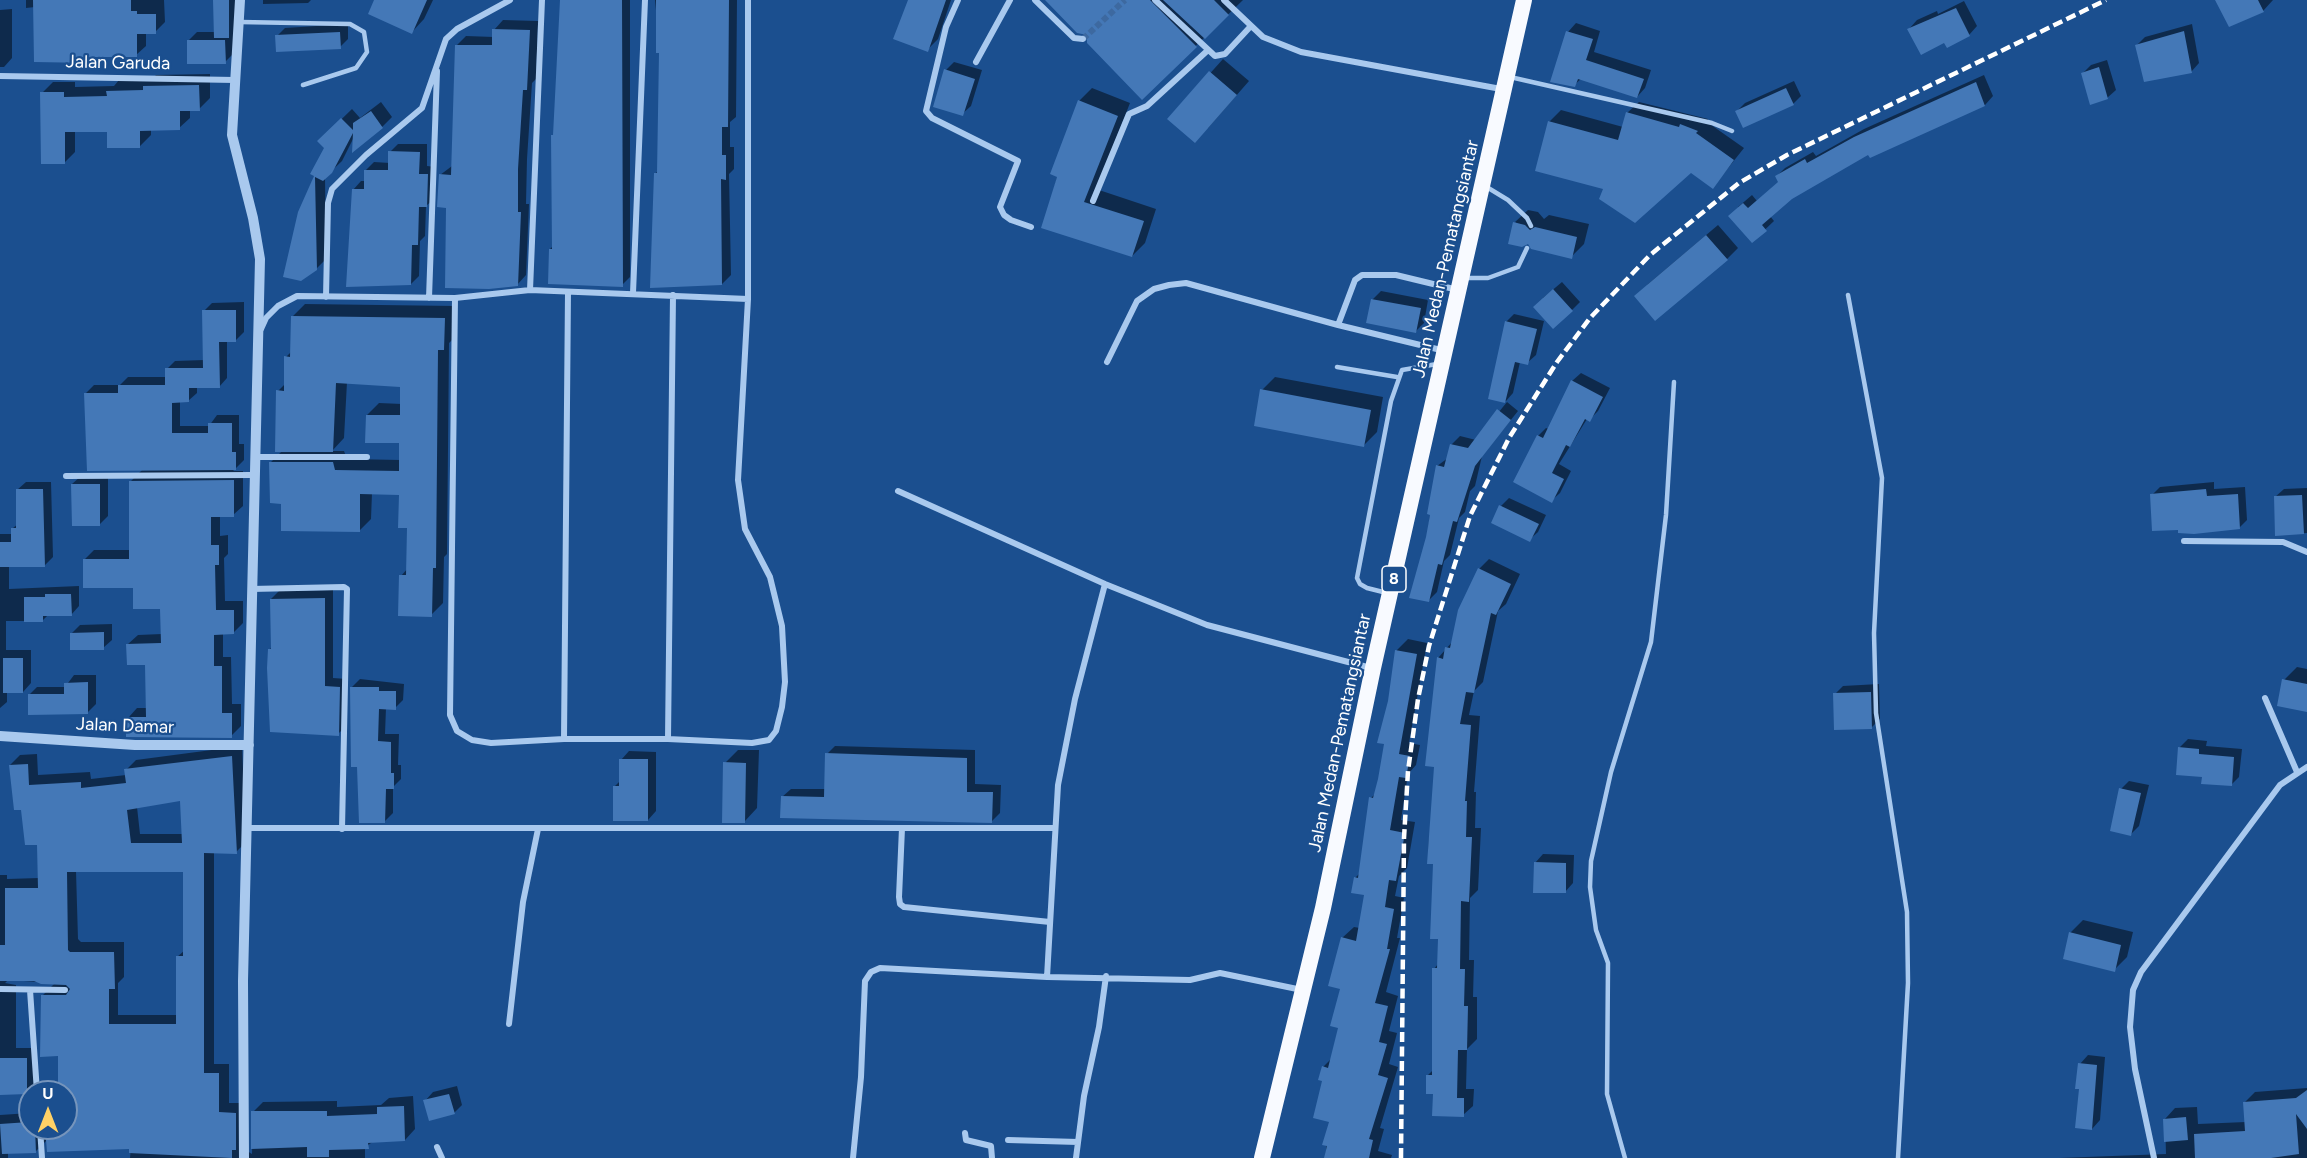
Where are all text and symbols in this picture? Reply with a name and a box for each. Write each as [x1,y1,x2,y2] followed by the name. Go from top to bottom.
[65,51,171,75] street label: Jalan Garuda
[1408,138,1484,380] street label: Jalan Medan-Pematangsiantar
[1382,566,1406,592] road number: 8
[1304,612,1376,854] street label: Jalan Medan-Pematangsiantar
[76,713,174,739] street label: Jalan Damar
[18,1080,78,1140] north arrow
[42,1084,54,1103] text: U

